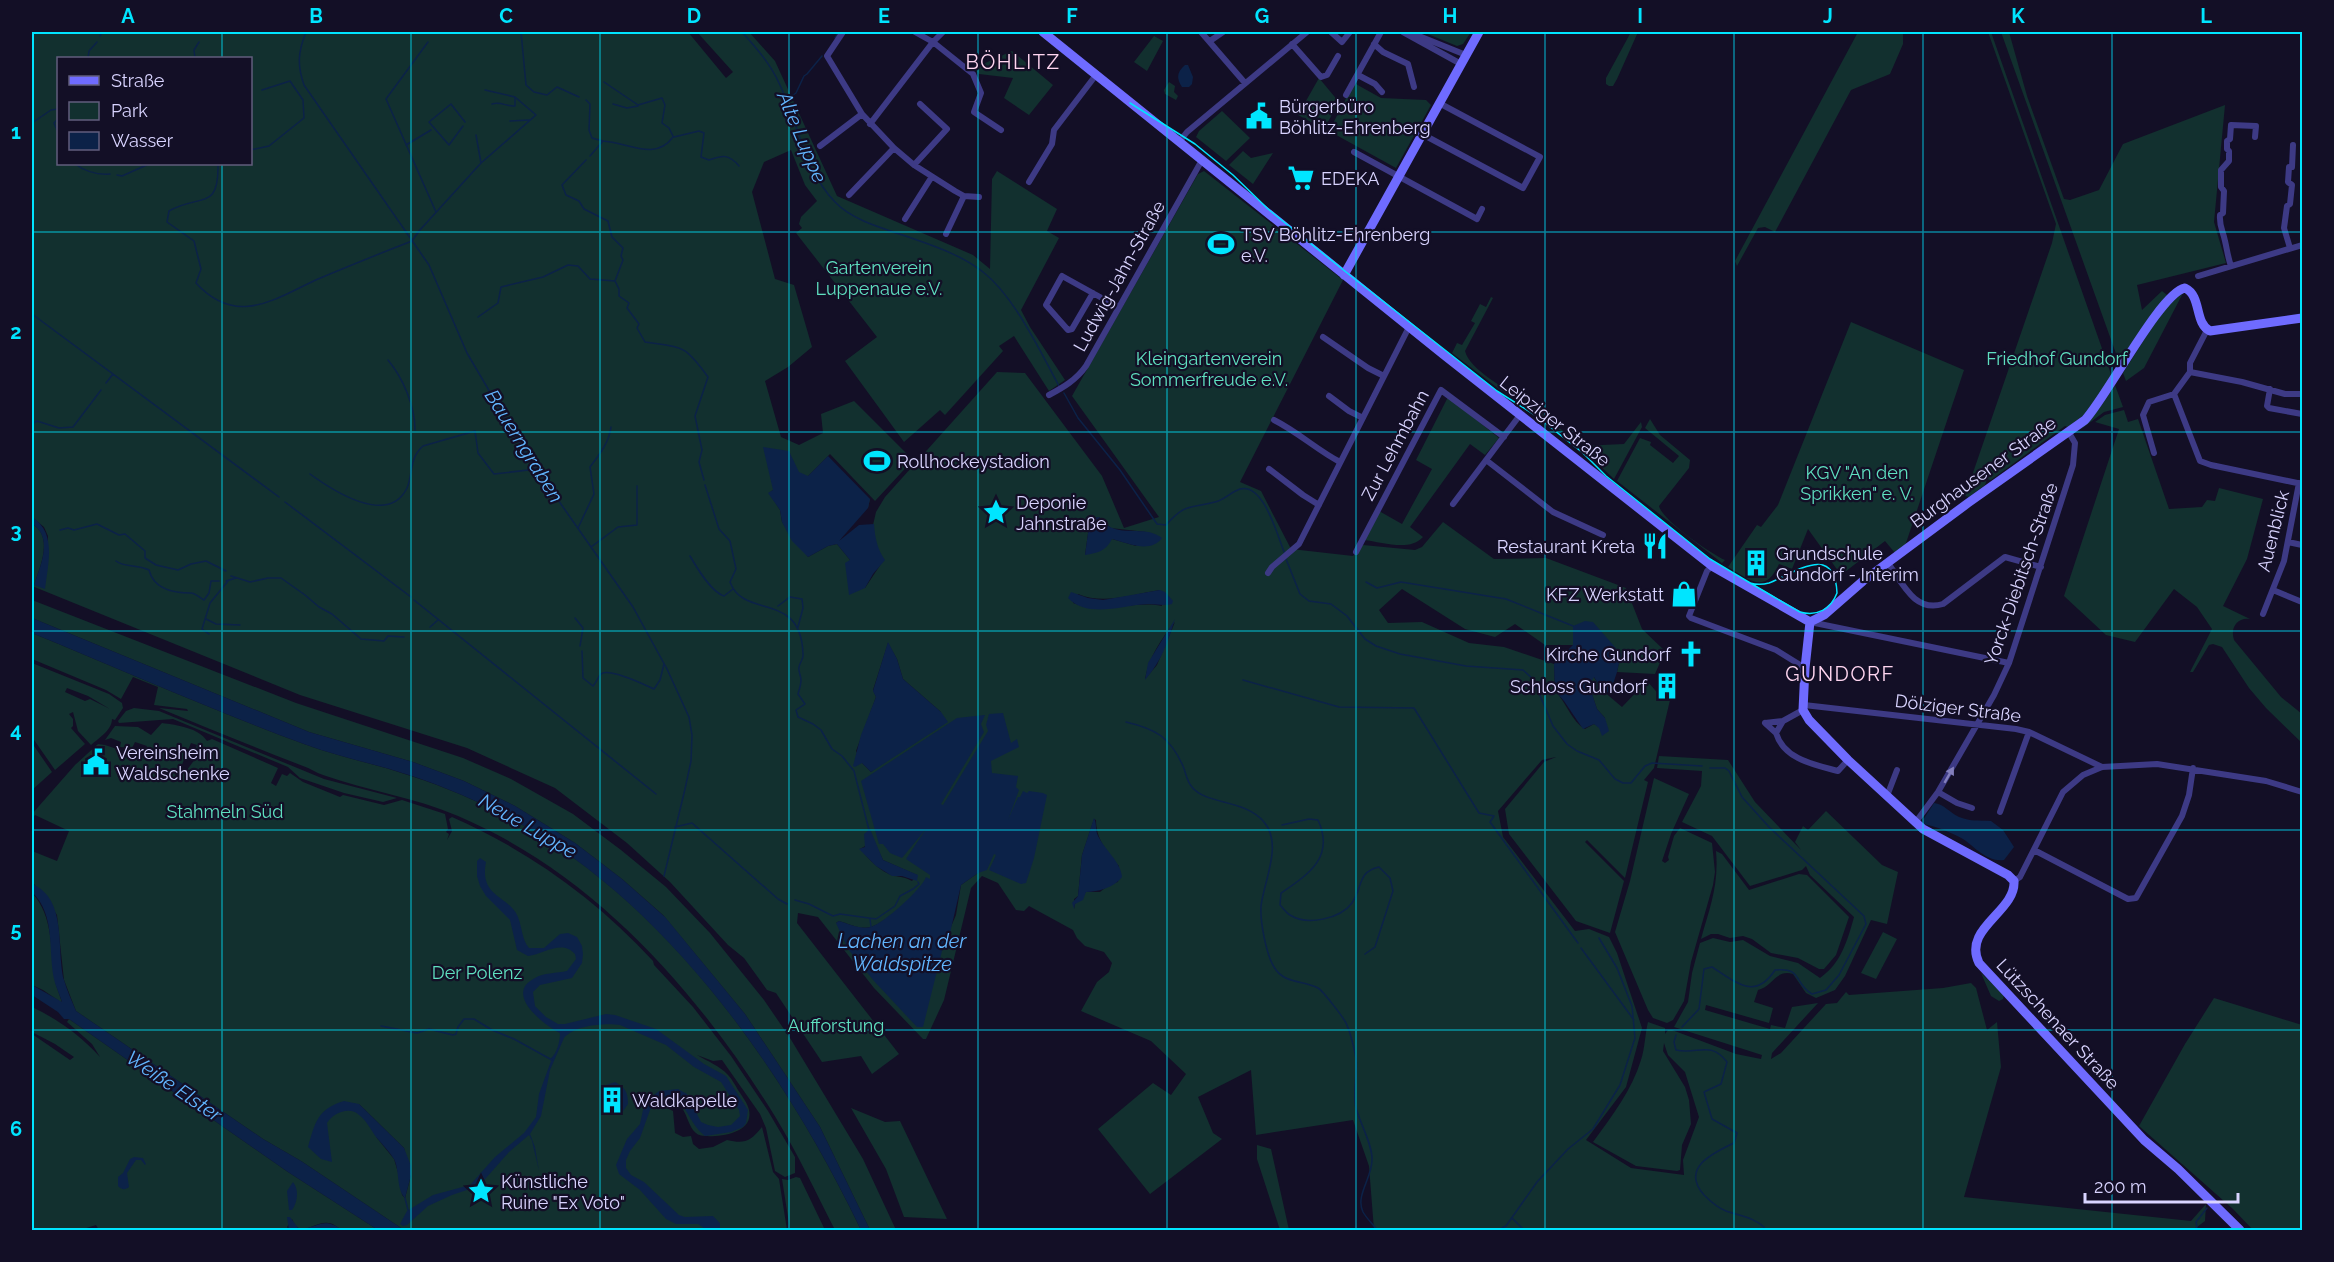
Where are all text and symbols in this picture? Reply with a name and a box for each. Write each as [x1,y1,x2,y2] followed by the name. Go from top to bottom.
[121,4,135,28] text: A
[309,4,323,28] text: B
[499,4,513,28] text: C
[687,4,701,28] text: D
[878,4,890,28] text: E
[1066,4,1078,28] text: F
[1255,4,1269,28] text: G
[1443,4,1457,28] text: H
[1637,4,1643,28] text: I
[1823,4,1833,28] text: J
[2011,4,2025,28] text: K
[2200,4,2212,28] text: L
[966,50,1061,74] district label: BÖHLITZ
[57,57,252,165] legend
[111,70,165,91] text: Straße
[772,87,832,187] water label: Alte Luppe
[1279,96,1431,138] place label: Bürgerbüro Böhlitz-Ehrenberg
[111,100,148,121] text: Park
[1244,101,1274,131] public building icon: Bürgerbüro Böhlitz-Ehrenberg
[11,120,21,144] text: 1
[111,130,174,151] text: Wasser
[1286,163,1316,193] supermarket icon: EDEKA
[1321,168,1380,189] place label: EDEKA
[1069,197,1169,355] street label: Ludwig-Jahn-Straße
[1241,224,1430,266] place label: TSV Böhlitz-Ehrenberg e.V.
[1206,229,1236,259] sports icon: TSV Böhlitz-Ehrenberg e.V.
[815,257,943,299] park label: Gartenverein Luppenaue e.V.
[10,320,22,344] text: 2
[1130,348,1288,390] park label: Kleingartenverein Sommerfreude e.V.
[1986,348,2129,369] park label: Friedhof Gundorf
[1496,371,1615,471] street label: Leipziger Straße
[480,385,568,507] water label: Bauerngraben
[1357,386,1433,504] street label: Zur Lehmbahn
[1906,412,2060,532] street label: Burghausener Straße
[862,446,892,476] sports icon: Rollhockeystadion
[897,451,1050,472] place label: Rollhockeystadion
[1800,462,1914,504] park label: KGV "An den Sprikken" e. V.
[1980,480,2062,668] street label: Yorck-Diebitsch-Straße
[2253,488,2293,574] street label: Auenblick
[1016,492,1107,534] place label: Deponie Jahnstraße
[981,497,1011,527] place icon: Deponie Jahnstraße
[10,519,22,543] text: 3
[1640,531,1670,561] restaurant icon: Restaurant Kreta
[1497,536,1635,557] place label: Restaurant Kreta
[1776,543,1919,585] place label: Grundschule Gundorf - Interim
[1741,548,1771,578] building icon: Grundschule Gundorf - Interim
[1669,579,1699,609] shop icon: KFZ Werkstatt
[1546,584,1664,605] place label: KFZ Werkstatt
[1676,639,1706,669] church icon: Kirche Gundorf
[1546,644,1672,665] place label: Kirche Gundorf
[1785,662,1895,686] district label: GUNDORF
[1652,671,1682,701] building icon: Schloss Gundorf
[1510,676,1648,697] place label: Schloss Gundorf
[1894,690,2023,726] street label: Dölziger Straße
[10,718,22,742] text: 4
[116,742,230,784] place label: Vereinsheim Waldschenke
[81,747,111,777] public building icon: Vereinsheim Waldschenke
[1943,767,1954,783] one-way arrow
[475,788,582,864] water label: Neue Luppe
[166,801,284,822] park label: Stahmeln Süd
[10,918,22,942] text: 5
[838,929,968,976] water label: Lachen an der Waldspitze
[1992,955,2124,1094] street label: Lützschenaer Straße
[432,962,522,983] park label: Der Polenz
[788,1015,884,1036] park label: Aufforstung
[122,1045,227,1127] water label: Weiße Elster
[597,1085,627,1115] building icon: Waldkapelle
[632,1090,738,1111] place label: Waldkapelle
[10,1117,22,1141] text: 6
[2085,1166,2238,1204] scale bar
[501,1171,625,1213] place label: Künstliche Ruine "Ex Voto"
[466,1176,496,1206] place icon: Künstliche Ruine "Ex Voto"
[2094,1176,2147,1197] text: 200 m

